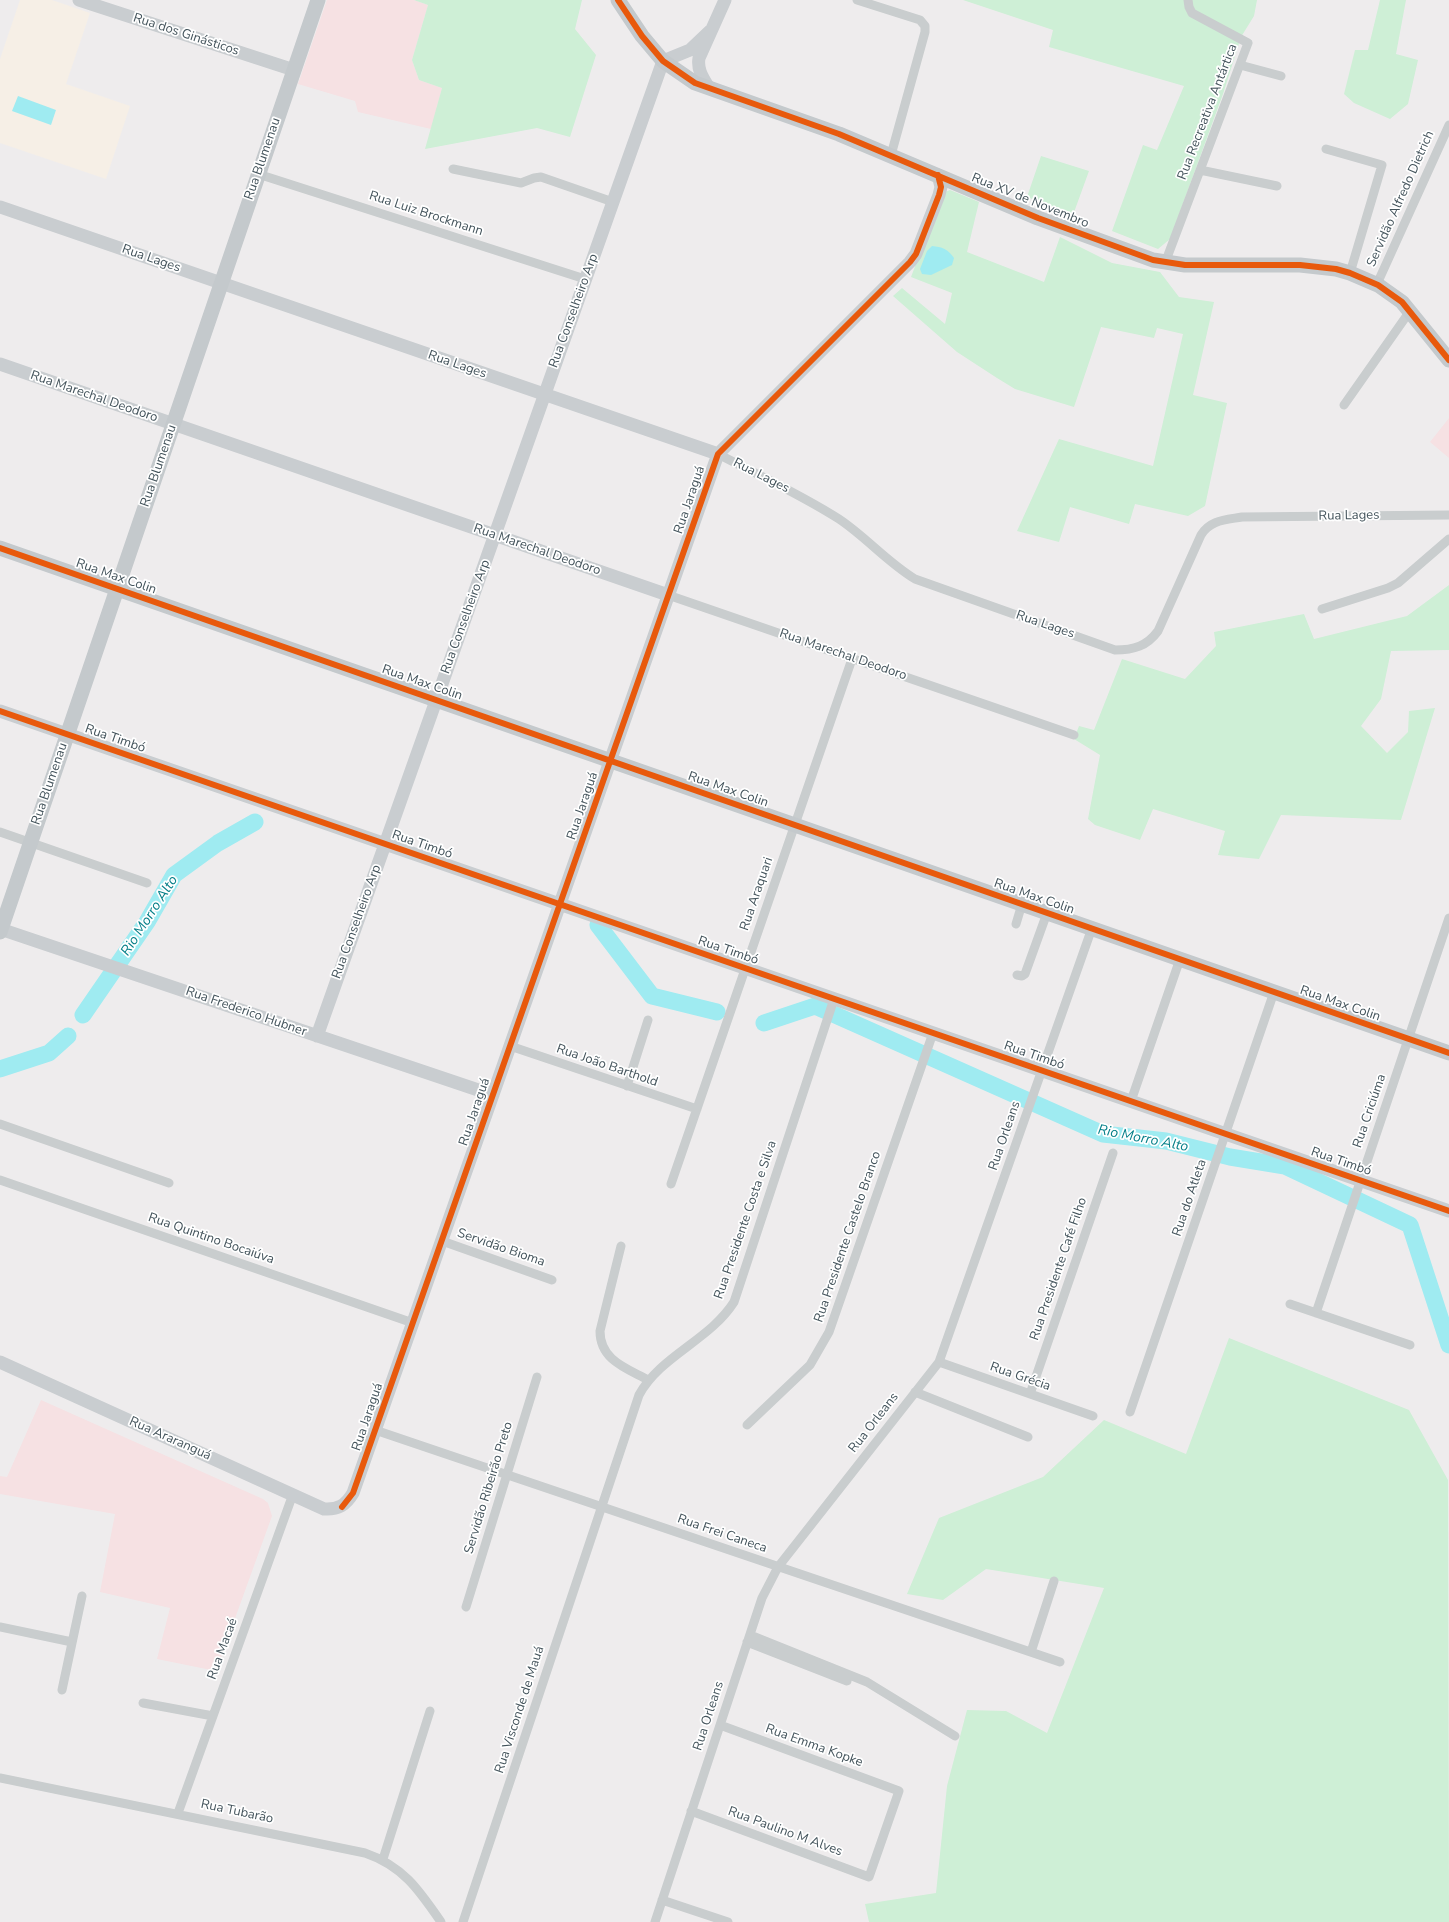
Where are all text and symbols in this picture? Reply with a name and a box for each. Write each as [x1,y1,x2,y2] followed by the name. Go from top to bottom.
[131,11,241,59] street label: Rua dos Ginásticos
[1175,42,1241,182] street label: Rua Recreativa Antártica
[242,116,284,202] street label: Rua Blumenau
[1364,129,1438,269] street label: Servidão Alfredo Dietrich
[969,170,1091,232] street label: Rua XV de Novembro
[367,188,485,240] street label: Rua Luiz Brockmann
[120,242,182,276] street label: Rua Lages
[546,252,602,370] street label: Rua Conselheiro Arp
[426,348,488,382] street label: Rua Lages
[28,368,160,426] street label: Rua Marechal Deodoro
[138,423,180,509] street label: Rua Blumenau
[730,455,792,497] street label: Rua Lages
[671,464,709,536] street label: Rua Jaraguá
[1318,508,1380,524] street label: Rua Lages
[471,521,603,579] street label: Rua Marechal Deodoro
[74,556,158,598] street label: Rua Max Colin
[438,558,494,676] street label: Rua Conselheiro Arp
[1014,608,1076,642] street label: Rua Lages
[777,626,909,684] street label: Rua Marechal Deodoro
[380,662,464,704] street label: Rua Max Colin
[83,721,147,757] street label: Rua Timbó
[29,741,71,827] street label: Rua Blumenau
[686,769,770,811] street label: Rua Max Colin
[564,770,602,842] street label: Rua Jaraguá
[390,827,454,863] street label: Rua Timbó
[737,855,777,933] street label: Rua Araquari
[329,863,385,981] street label: Rua Conselheiro Arp
[118,873,182,959] water label: Rio Morro Alto
[992,876,1076,918] street label: Rua Max Colin
[696,933,760,969] street label: Rua Timbó
[1298,983,1382,1025] street label: Rua Max Colin
[183,984,309,1040] street label: Rua Frederico Hubner
[1002,1038,1066,1074] street label: Rua Timbó
[554,1041,660,1091] street label: Rua João Barthold
[1350,1072,1390,1150] street label: Rua Criciúma
[456,1076,494,1148] street label: Rua Jaraguá
[986,1099,1024,1173] street label: Rua Orleans
[1096,1122,1190,1156] water label: Rio Morro Alto
[712,1139,780,1301] street label: Rua Presidente Costa e Silva
[1309,1144,1373,1180] street label: Rua Timbó
[811,1149,885,1325] street label: Rua Presidente Castelo Branco
[1170,1157,1210,1239] street label: Rua do Atleta
[1027,1195,1091,1343] street label: Rua Presidente Café Filho
[146,1210,276,1268] street label: Rua Quintino Bocaiúva
[455,1226,547,1270] street label: Servidão Bioma
[988,1359,1052,1395] street label: Rua Grécia
[349,1381,387,1453] street label: Rua Jaraguá
[846,1390,902,1456] street label: Rua Orleans
[127,1414,213,1464] street label: Rua Araranguá
[461,1420,517,1556] street label: Servidão Ribeirão Preto
[675,1511,769,1557] street label: Rua Frei Caneca
[205,1616,241,1682] street label: Rua Macaé
[492,1644,548,1776] street label: Rua Visconde de Mauá
[690,1679,728,1753] street label: Rua Orleans
[763,1721,865,1771] street label: Rua Emma Kopke
[199,1797,275,1827] street label: Rua Tubarão
[726,1804,844,1860] street label: Rua Paulino M Alves

